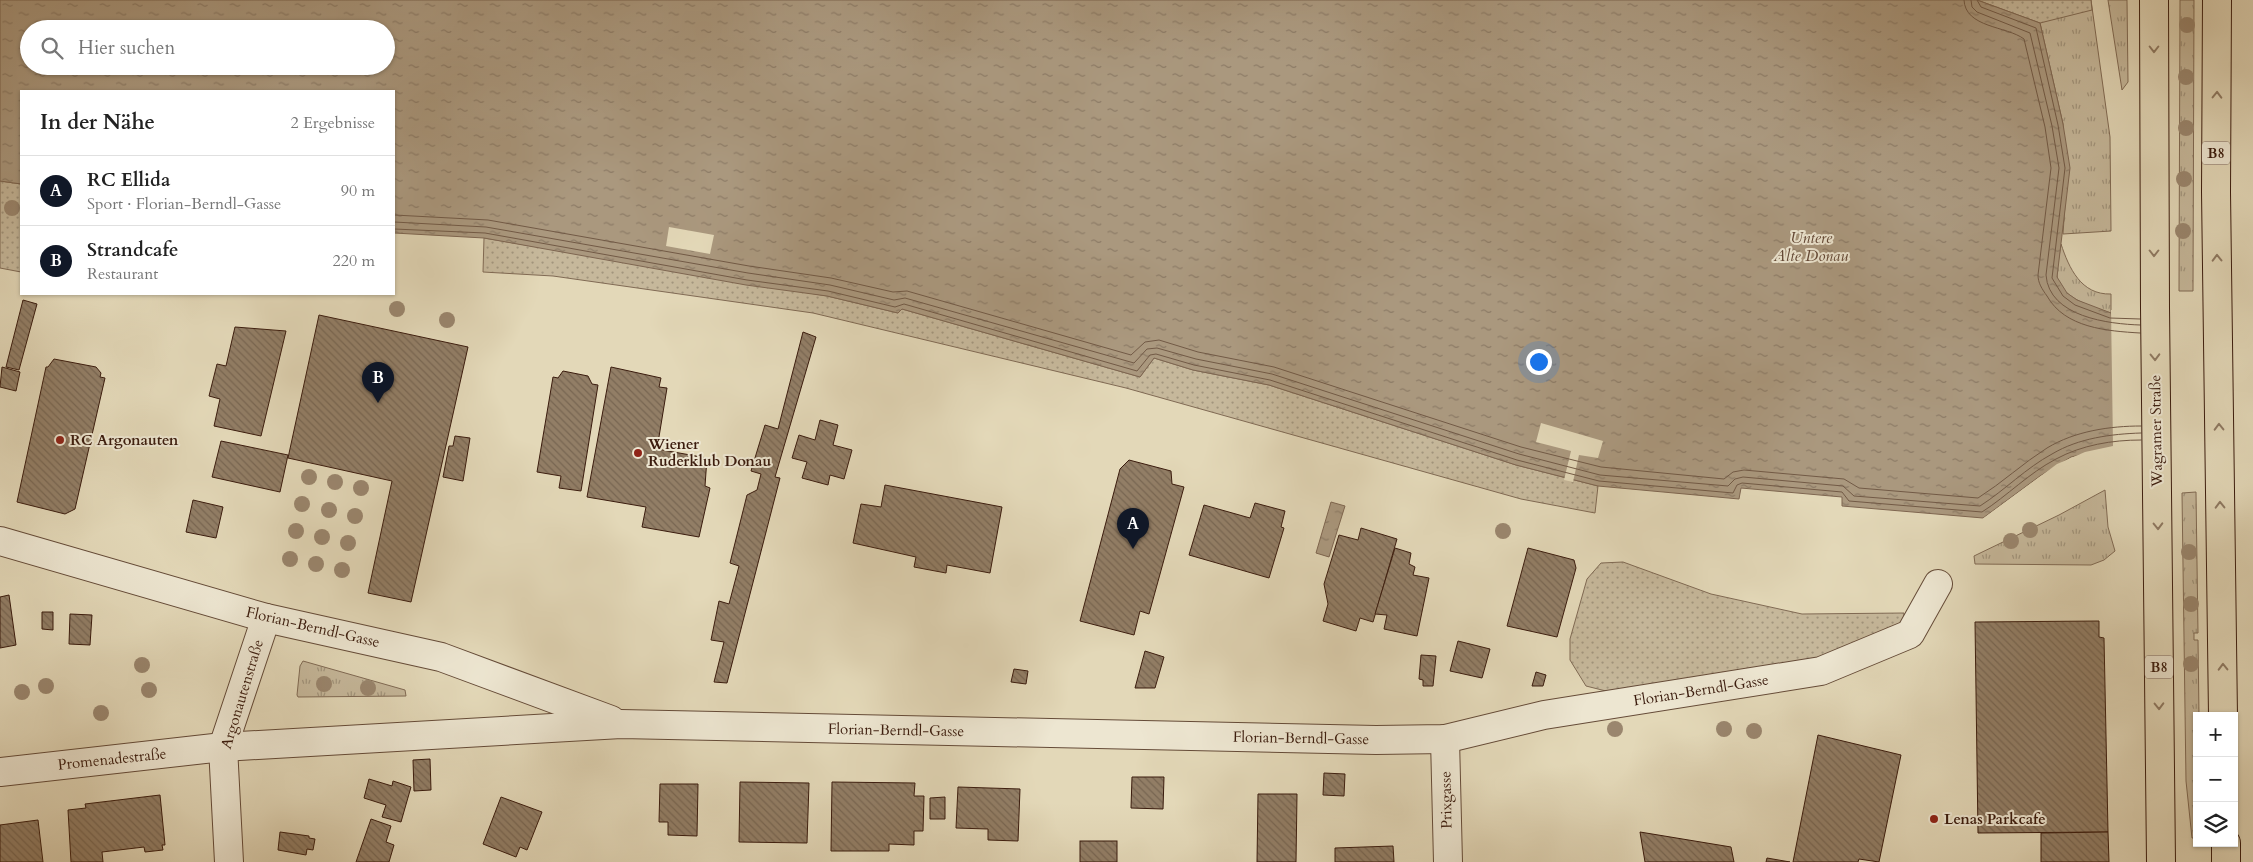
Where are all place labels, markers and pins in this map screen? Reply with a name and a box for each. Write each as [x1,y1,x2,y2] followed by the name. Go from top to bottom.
[362,362,394,403] pin: B
[70,430,179,450] place label: RC Argonauten
[54,434,66,446] marker: RC Argonauten
[647,434,771,471] place label: Wiener Ruderklub Donau
[632,447,644,459] marker: Wiener Ruderklub Donau
[1117,508,1149,549] pin: A
[1944,809,2046,829] place label: Lenas Parkcafe
[1928,813,1940,825] marker: Lenas Parkcafe

